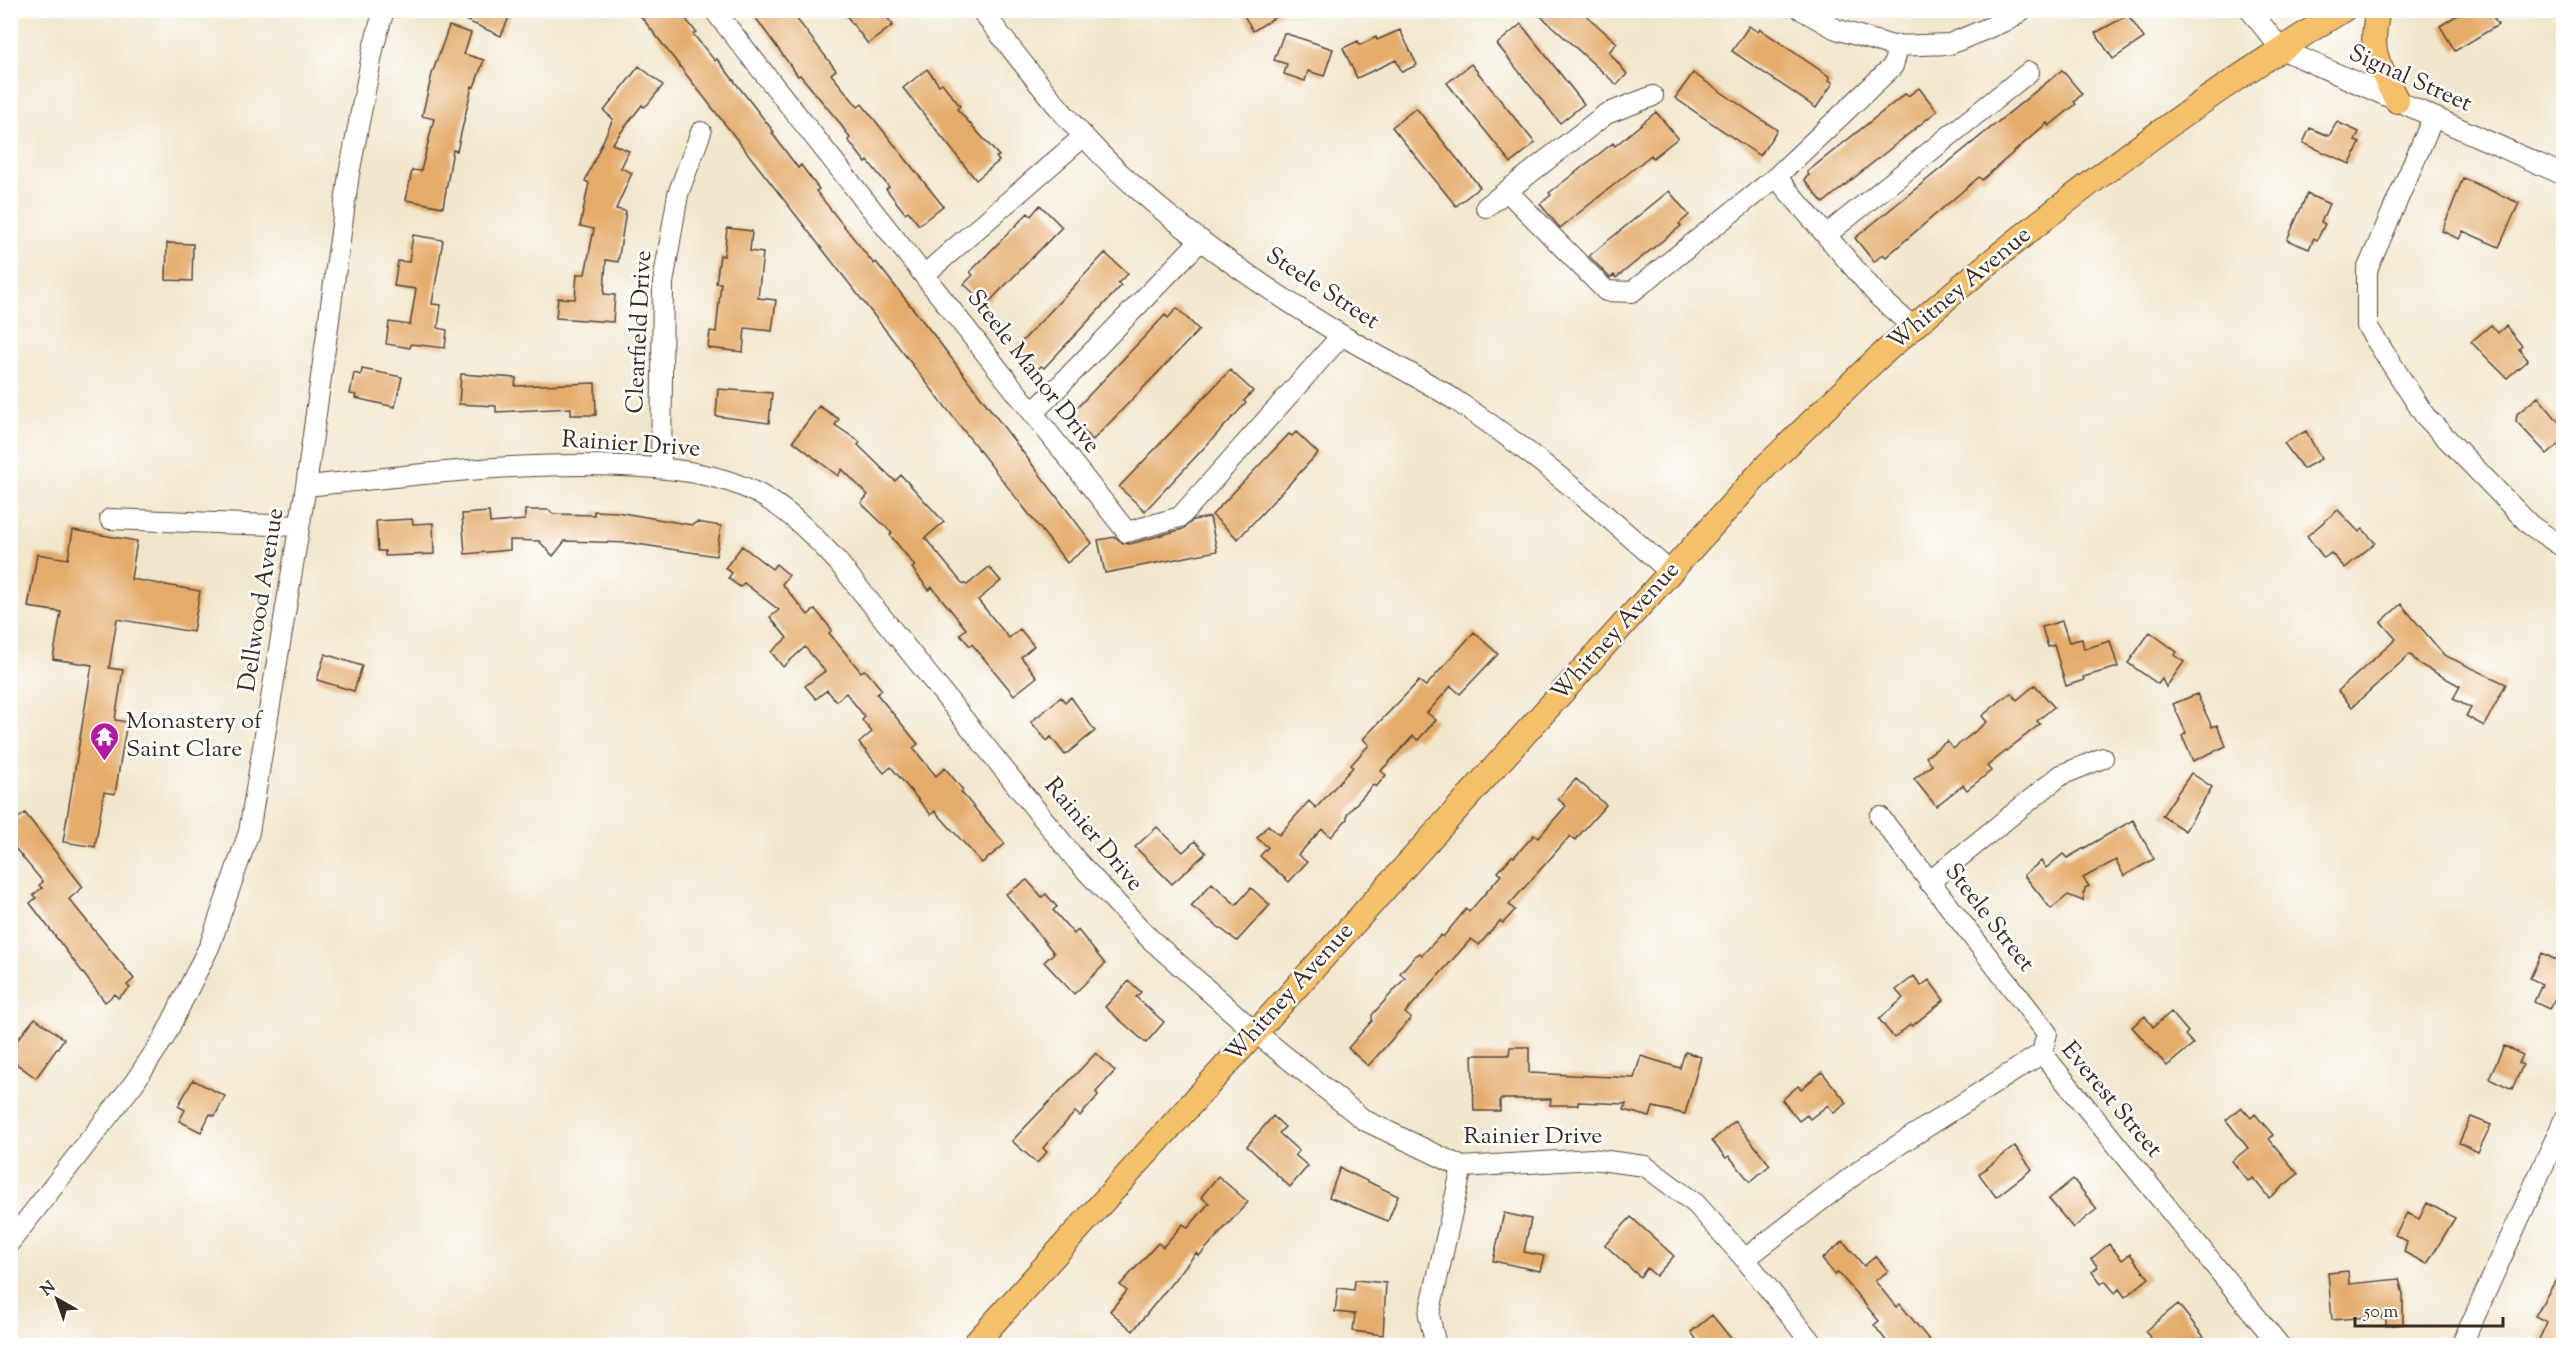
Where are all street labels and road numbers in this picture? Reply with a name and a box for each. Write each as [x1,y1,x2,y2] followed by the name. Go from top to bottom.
[2343,37,2477,121] street label: Signal Street
[1881,219,2039,359] street label: Whitney Avenue
[1258,239,1386,339] street label: Steele Street
[619,249,661,415] street label: Clearfield Drive
[958,283,1108,461] street label: Steele Manor Drive
[560,423,702,467] street label: Rainier Drive
[231,506,293,694] street label: Dellwood Avenue
[1544,555,1688,709] street label: Whitney Avenue
[1035,771,1151,899] street label: Rainier Drive
[1936,857,2042,979] street label: Steele Street
[1218,916,1362,1070] street label: Whitney Avenue
[2052,1035,2170,1165] street label: Everest Street
[1463,1120,1603,1154] street label: Rainier Drive

